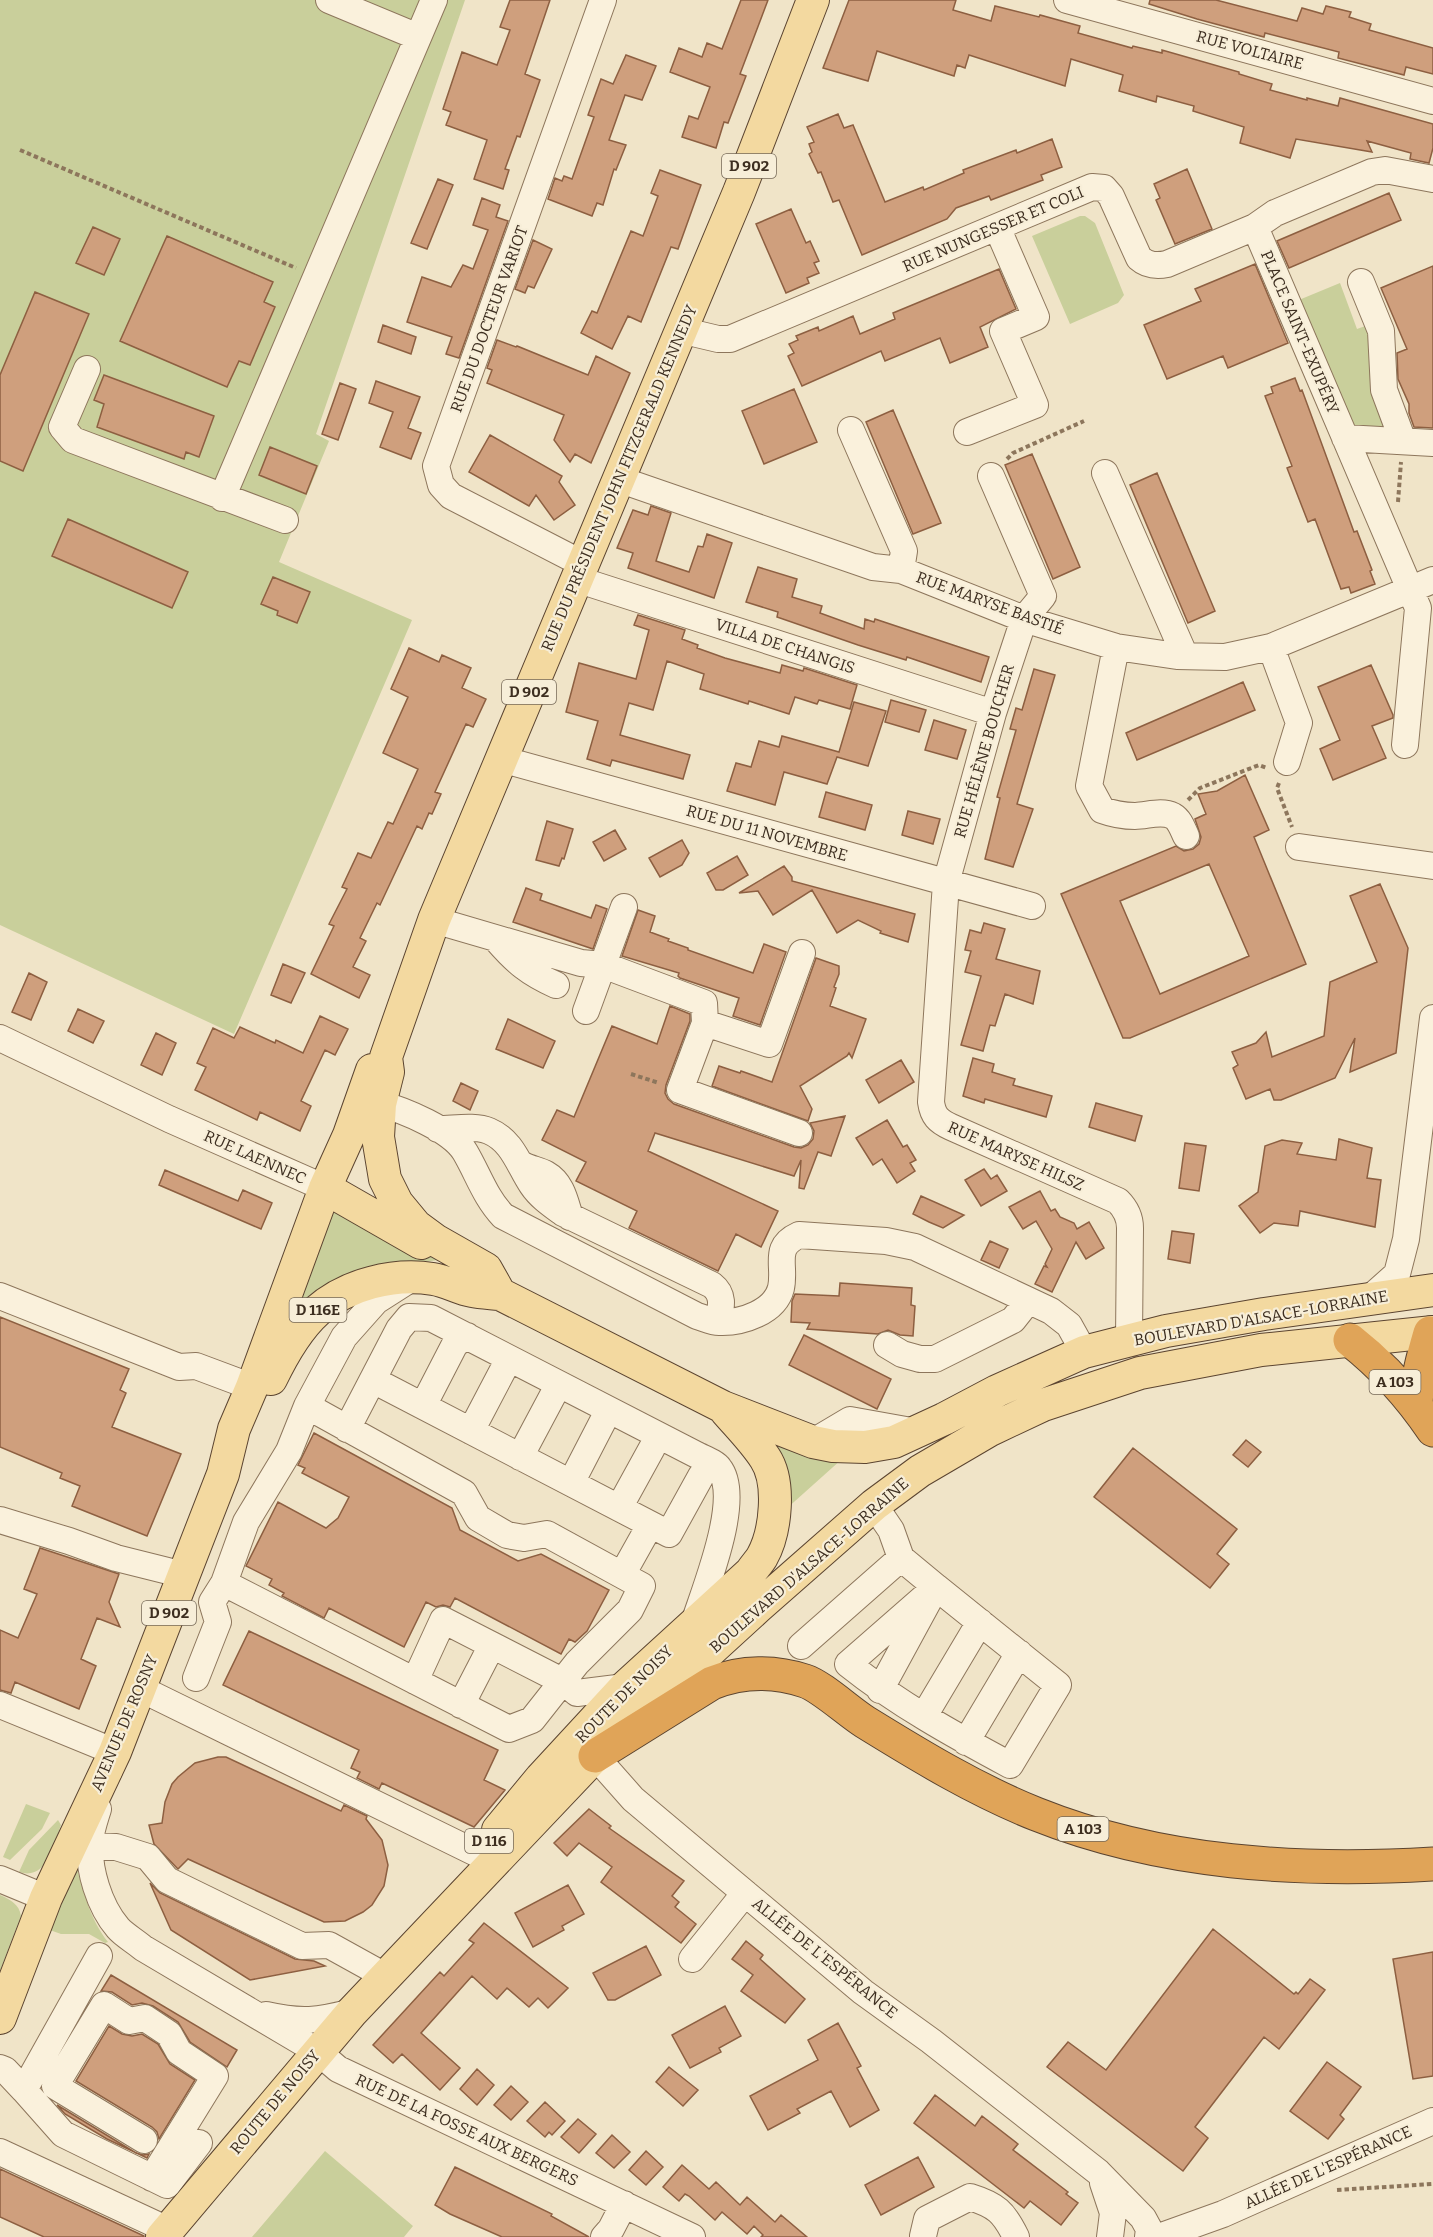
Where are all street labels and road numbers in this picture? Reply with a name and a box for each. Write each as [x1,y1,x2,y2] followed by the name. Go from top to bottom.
[1194,27,1306,73] street label: RUE VOLTAIRE
[722,154,776,178] road number: D 902
[900,182,1086,276] street label: RUE NUNGESSER ET COLI
[446,223,532,415] street label: RUE DU DOCTEUR VARIOT
[1257,247,1344,417] street label: PLACE SAINT-EXUPÉRY
[536,301,701,654] street label: RUE DU PRÉSIDENT JOHN FITZGERALD KENNEDY
[914,567,1067,639] street label: RUE MARYSE BASTIÉ
[713,614,857,678] street label: VILLA DE CHANGIS
[949,661,1018,840] street label: RUE HÉLÈNE BOUCHER
[502,680,556,704] road number: D 902
[684,801,850,865] street label: RUE DU 11 NOVEMBRE
[945,1117,1087,1195] street label: RUE MARYSE HILSZ
[201,1126,309,1188] street label: RUE LAENNEC
[1132,1286,1390,1350] street label: BOULEVARD D'ALSACE-LORRAINE
[290,1298,346,1322] road number: D 116E
[1370,1370,1420,1394] road number: A 103
[706,1473,912,1657] street label: BOULEVARD D'ALSACE-LORRAINE
[142,1601,196,1625] road number: D 902
[571,1641,677,1747] street label: ROUTE DE NOISY
[87,1651,162,1794] street label: AVENUE DE ROSNY
[1058,1817,1108,1841] road number: A 103
[465,1829,513,1853] road number: D 116
[749,1893,902,2022] street label: ALLÉE DE L'ESPÉRANCE
[226,2046,324,2158] street label: ROUTE DE NOISY
[353,2070,581,2190] street label: RUE DE LA FOSSE AUX BERGERS
[1241,2121,1415,2213] street label: ALLÉE DE L'ESPÉRANCE

